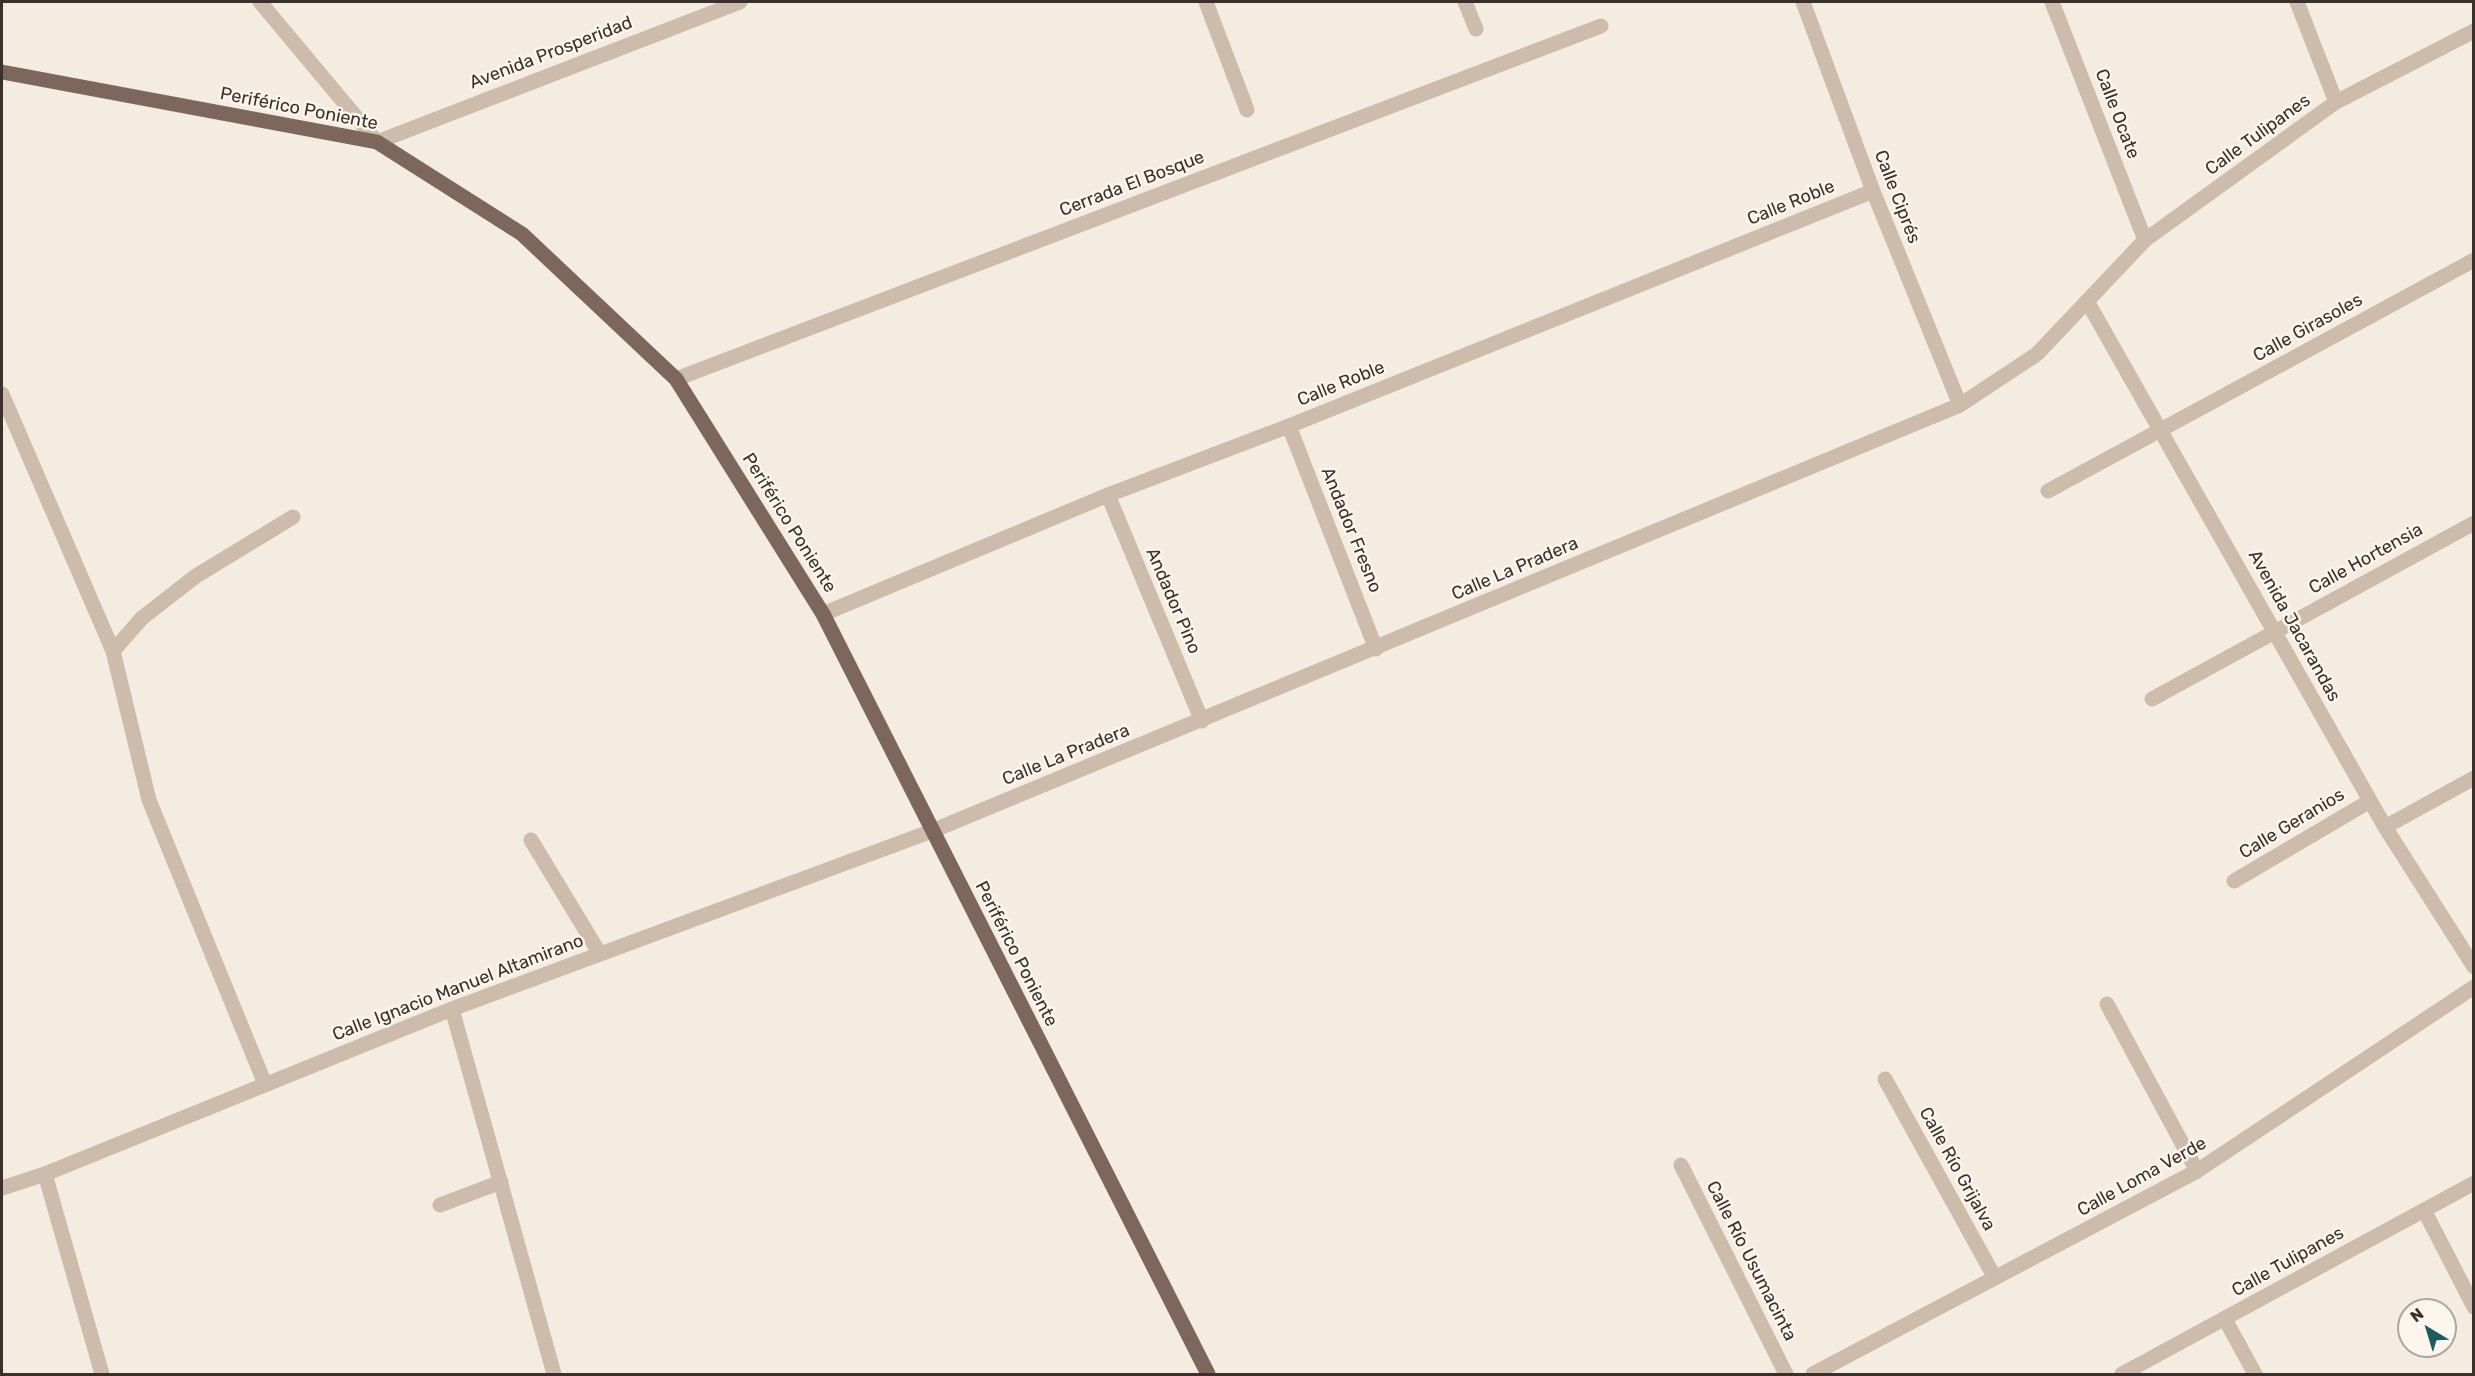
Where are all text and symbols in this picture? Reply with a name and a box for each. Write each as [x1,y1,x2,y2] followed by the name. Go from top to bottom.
[467,12,635,94] street label: Avenida Prosperidad
[2090,66,2144,162] street label: Calle Ocate
[218,83,380,135] street label: Periférico Poniente
[2201,90,2315,180] street label: Calle Tulipanes
[1056,146,1208,222] street label: Cerrada El Bosque
[1869,147,1925,247] street label: Calle Ciprés
[1744,176,1838,230] street label: Calle Roble
[2250,289,2366,367] street label: Calle Girasoles
[1294,357,1388,411] street label: Calle Roble
[737,449,841,597] street label: Periférico Poniente
[1316,464,1386,596] street label: Andador Fresno
[2305,519,2427,599] street label: Calle Hortensia
[1449,533,1581,605] street label: Calle La Pradera
[1141,545,1205,657] street label: Andador Pino
[2243,546,2345,706] street label: Avenida Jacarandas
[999,720,1133,790] street label: Calle La Pradera
[2235,784,2349,864] street label: Calle Geranios
[970,878,1062,1030] street label: Periférico Poniente
[329,930,587,1046] street label: Calle Ignacio Manuel Altamirano
[1914,1103,2000,1235] street label: Calle Río Grijalva
[2074,1133,2210,1221] street label: Calle Loma Verde
[1701,1177,1801,1345] street label: Calle Río Usumacinta
[2228,1222,2348,1302] street label: Calle Tulipanes
[2397,1298,2457,1358] north arrow
[2406,1304,2427,1326] text: N

